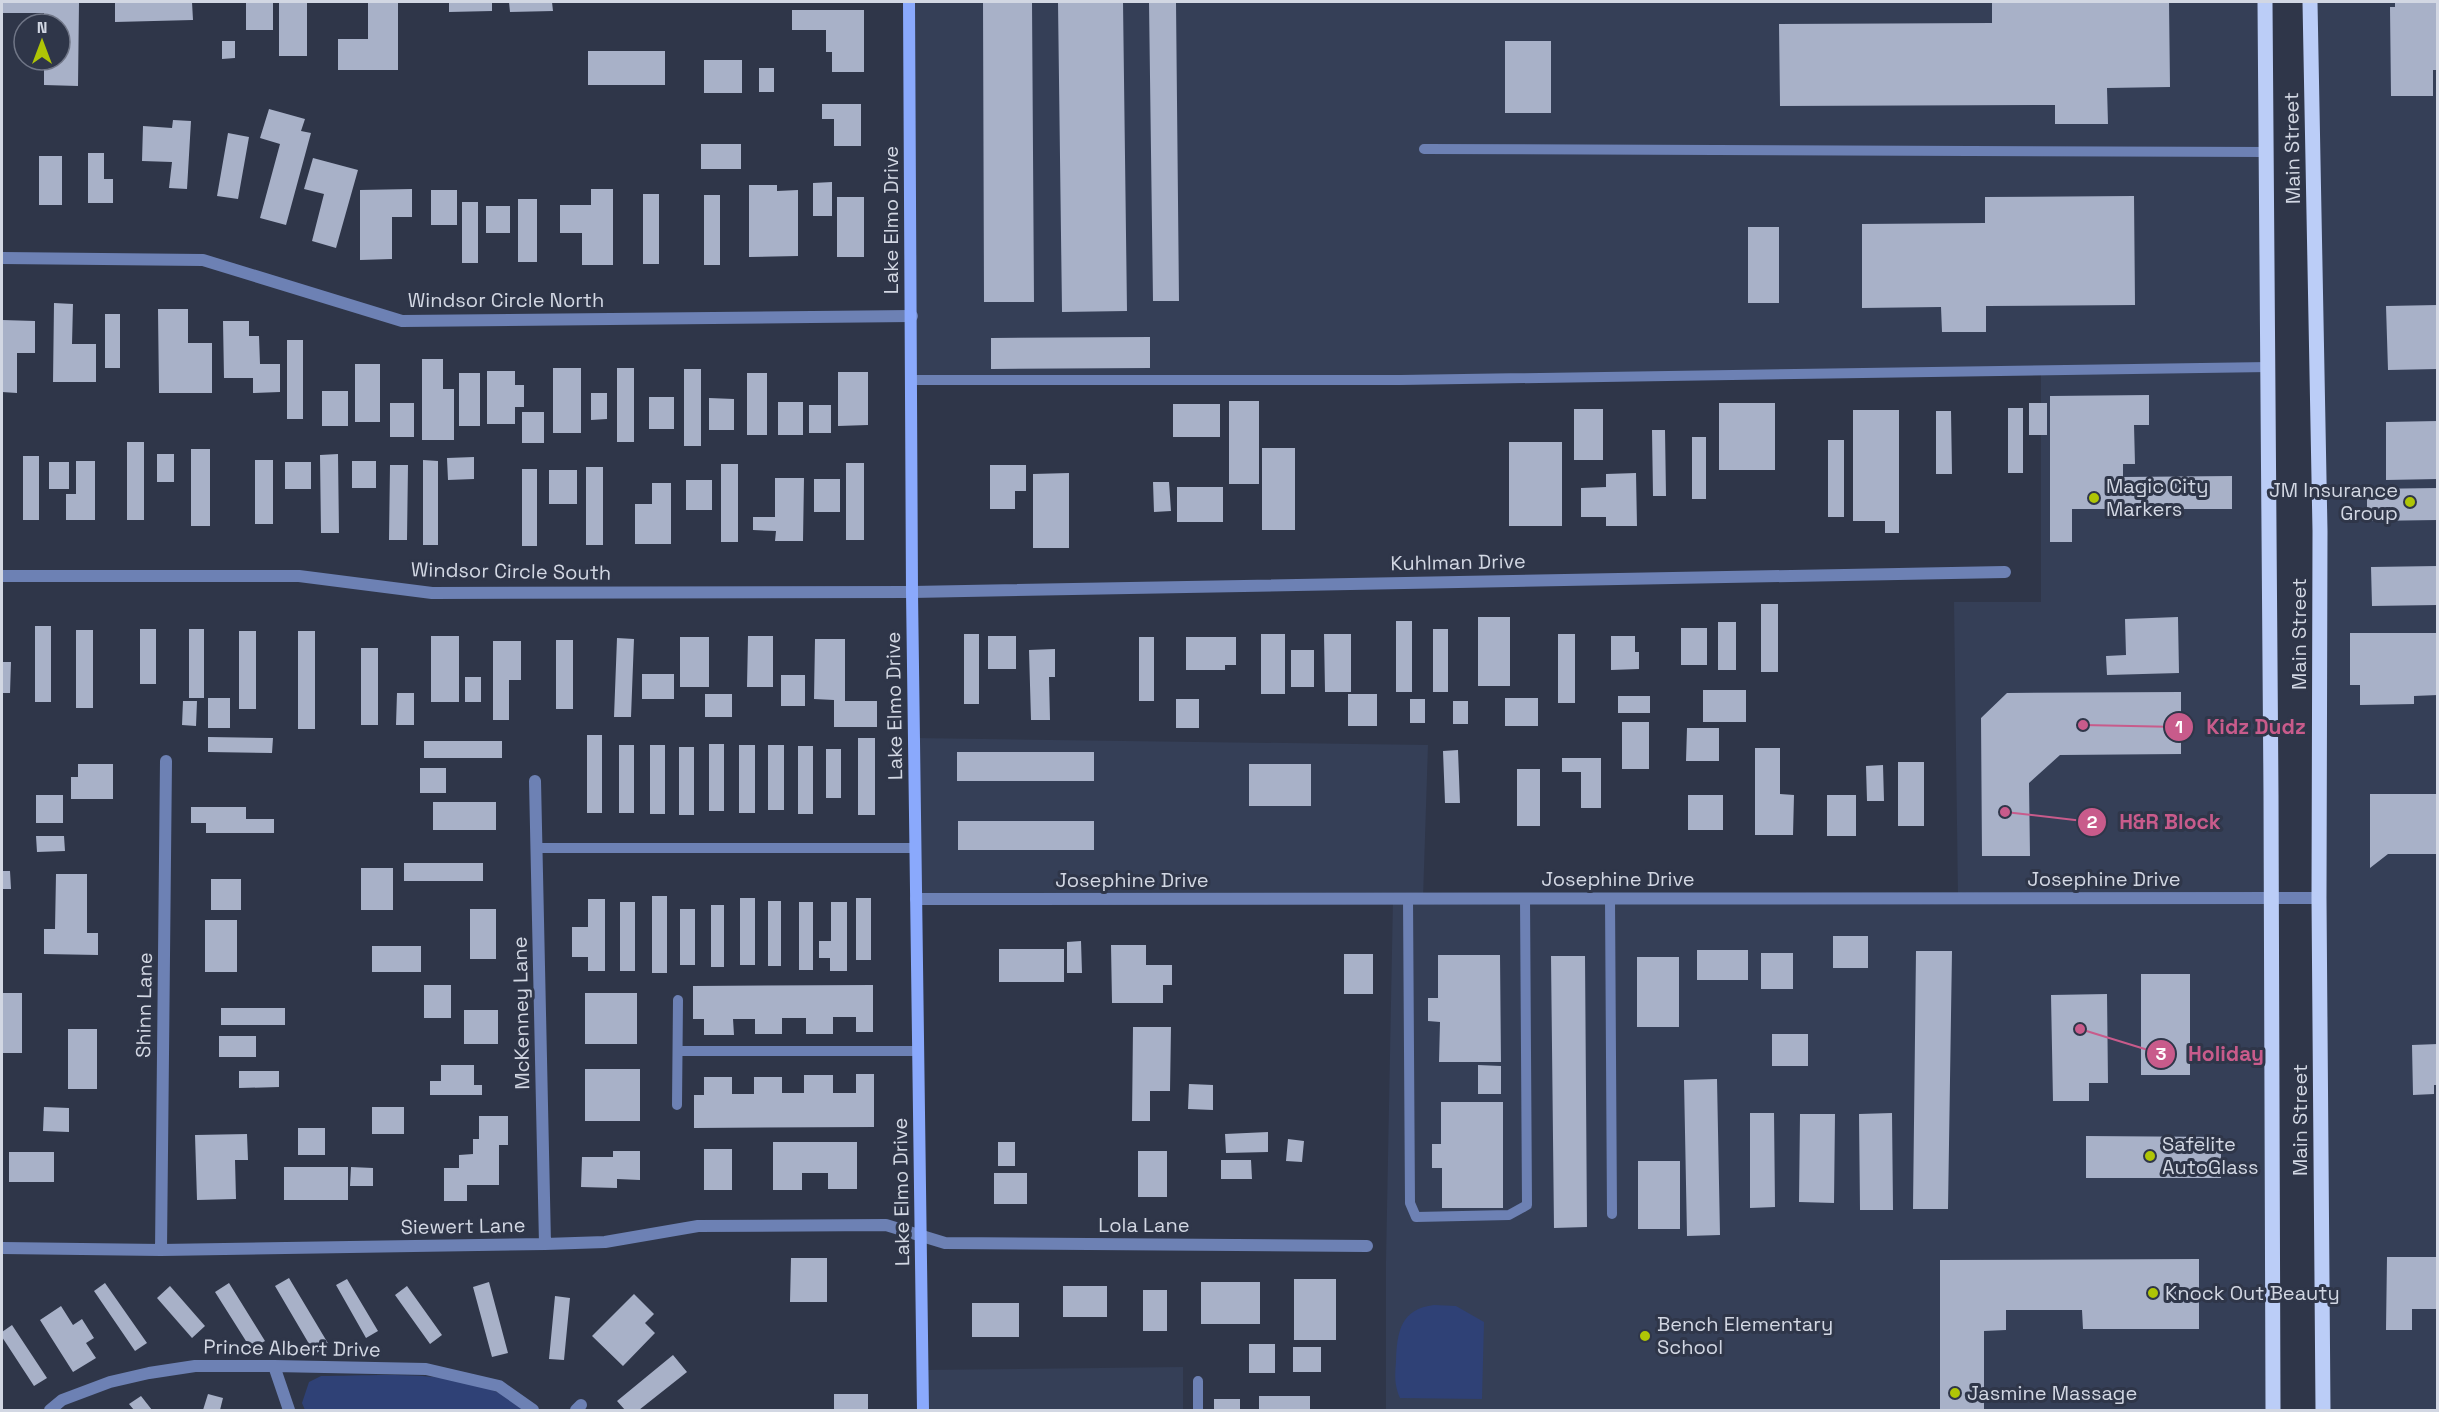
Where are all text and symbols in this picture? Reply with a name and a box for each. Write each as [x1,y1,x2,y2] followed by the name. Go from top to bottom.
[12,12,72,72] north arrow
[37,17,47,38] text: N
[2278,92,2306,204] street label: Main Street
[878,146,904,294] street label: Lake Elmo Drive
[408,287,604,313] street label: Windsor Circle North
[2106,473,2209,522] place label: Magic City Markers
[2269,477,2398,526] place label: JM Insurance Group
[2087,491,2101,505] marker: Magic City Markers
[2403,495,2417,509] marker: JM Insurance Group
[1390,548,1526,576] street label: Kuhlman Drive
[411,556,611,586] street label: Windsor Circle South
[2286,578,2312,690] street label: Main Street
[880,632,908,780] street label: Lake Elmo Drive
[2164,707,2317,746] callout: Kidz Dudz
[2206,713,2306,740] text: Kidz Dudz
[2175,715,2183,738] text: 1
[2077,802,2232,841] callout: H&R Block
[2119,808,2221,835] text: H&R Block
[2087,810,2098,833] text: 2
[1541,866,1695,892] street label: Josephine Drive
[2027,866,2181,892] street label: Josephine Drive
[1055,867,1209,893] street label: Josephine Drive
[507,936,535,1090] street label: McKenney Lane
[130,952,158,1058] street label: Shinn Lane
[2146,1034,2276,1073] callout: Holiday
[2188,1040,2264,1067] text: Holiday
[2156,1042,2167,1065] text: 3
[2287,1064,2313,1176] street label: Main Street
[887,1118,915,1266] street label: Lake Elmo Drive
[2162,1131,2259,1180] place label: Safelite AutoGlass
[2143,1149,2157,1163] marker: Safelite AutoGlass
[400,1212,526,1240] street label: Siewert Lane
[1098,1212,1190,1238] street label: Lola Lane
[2165,1280,2340,1306] place label: Knock Out Beauty
[2146,1286,2160,1300] marker: Knock Out Beauty
[1657,1311,1833,1360] place label: Bench Elementary School
[1638,1329,1652,1343] marker: Bench Elementary School
[203,1333,381,1363] street label: Prince Albert Drive
[1967,1380,2137,1406] place label: Jasmine Massage
[1948,1386,1962,1400] marker: Jasmine Massage

